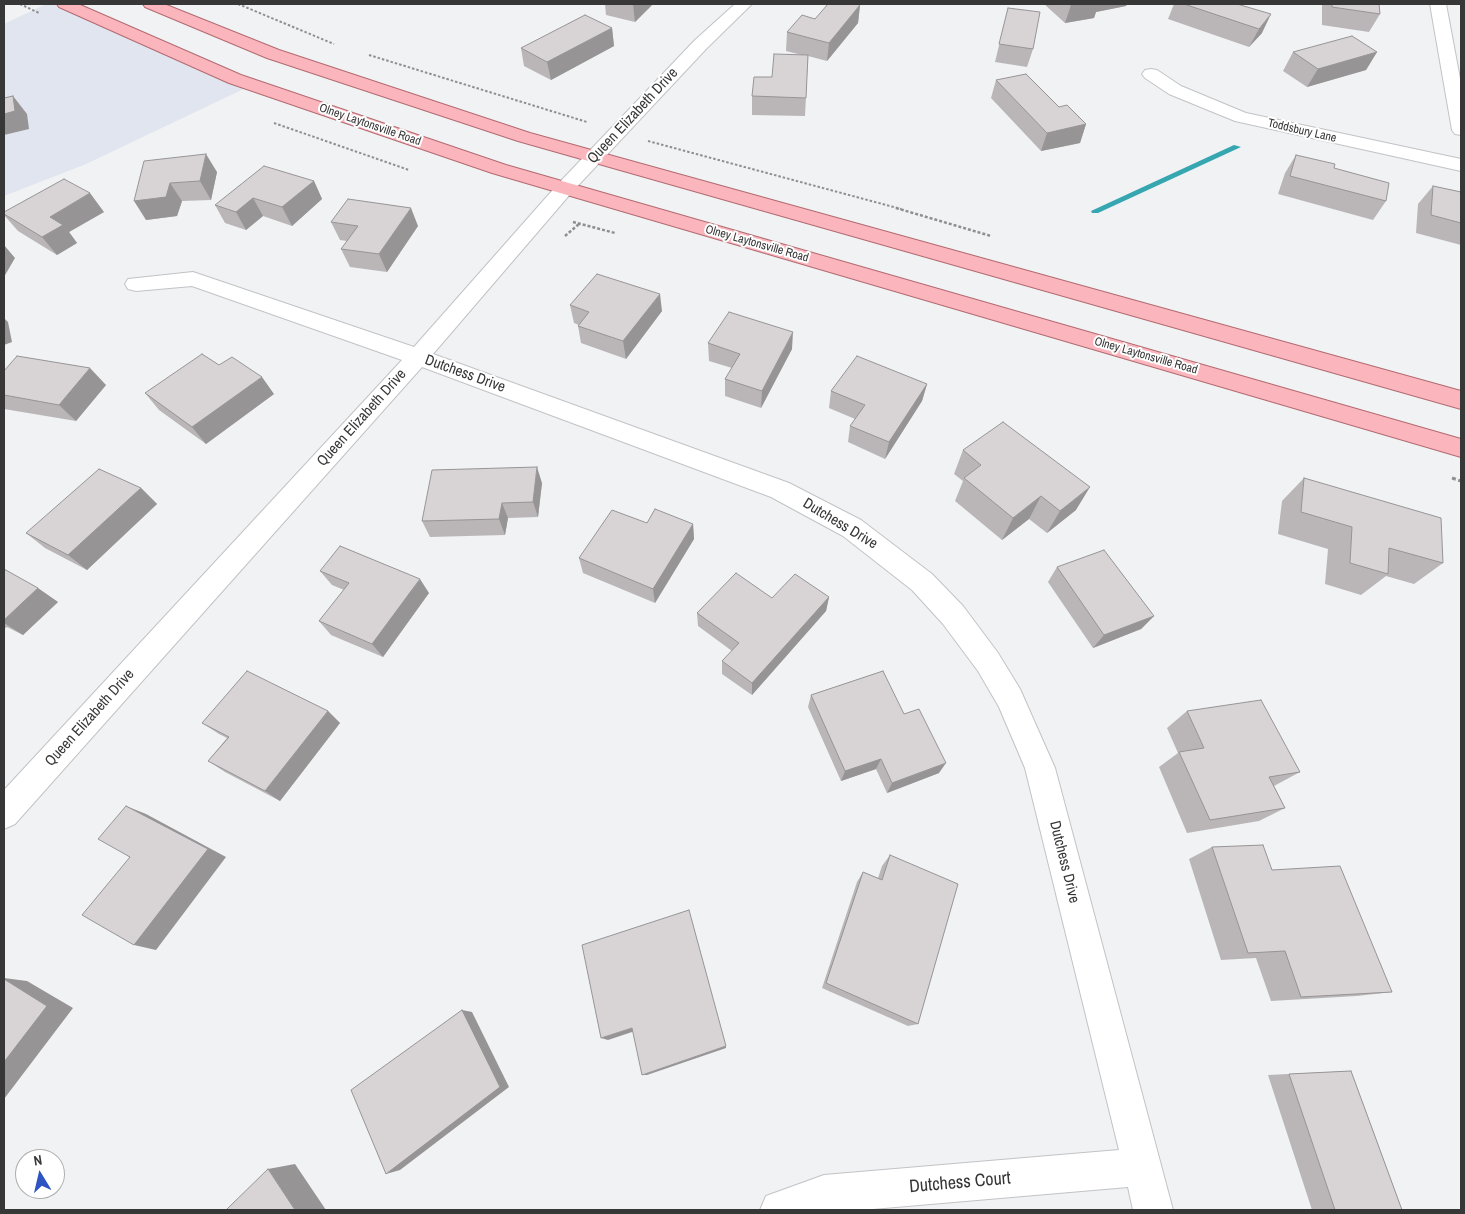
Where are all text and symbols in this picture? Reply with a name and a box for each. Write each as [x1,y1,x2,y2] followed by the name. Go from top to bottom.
[584,64,682,168] street label: Queen Elizabeth Drive
[317,101,423,149] street label: Olney Laytonsville Road
[1266,116,1338,146] street label: Toddsbury Lane
[704,222,810,266] street label: Olney Laytonsville Road
[1093,334,1199,378] street label: Olney Laytonsville Road
[422,351,508,397] street label: Dutchess Drive
[314,366,410,470] street label: Queen Elizabeth Drive
[799,495,881,553] street label: Dutchess Drive
[42,666,138,770] street label: Queen Elizabeth Drive
[1045,819,1083,905] street label: Dutchess Drive
[15,1149,65,1199] north arrow
[32,1151,43,1170] text: N
[908,1168,1012,1198] street label: Dutchess Court

